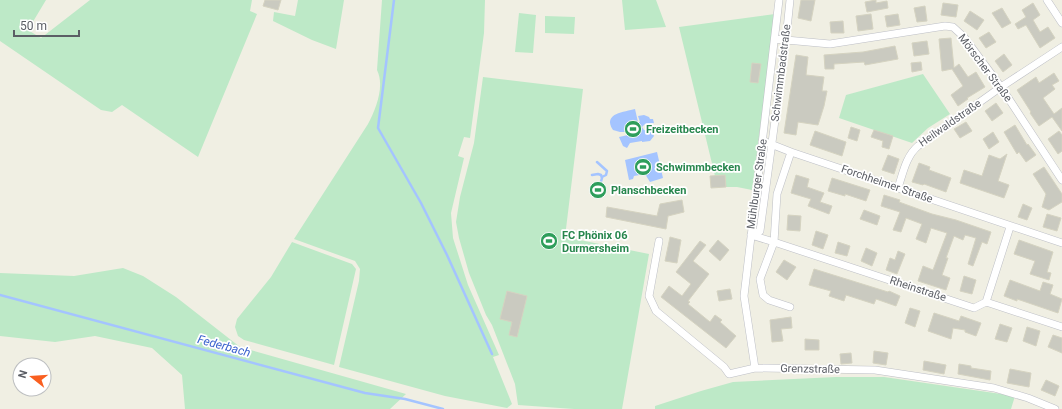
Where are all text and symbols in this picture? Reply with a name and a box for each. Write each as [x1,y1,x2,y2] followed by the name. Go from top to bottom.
[14,12,79,38] scale bar
[20,19,47,33] text: 50 m
[769,23,793,122] street label: Schwimmbadstraße
[955,32,1015,105] street label: Mörscher Straße
[916,97,984,149] street label: Heilwaldstraße
[623,119,643,139] sports icon: Freizeitbecken
[646,123,719,136] place label: Freizeitbecken
[744,138,770,230] street label: Mühlburger Straße
[633,157,653,177] sports icon: Schwimmbecken
[656,161,740,174] place label: Schwimmbecken
[839,162,935,206] street label: Forchheimer Straße
[588,180,608,200] sports icon: Planschbecken
[611,184,686,197] place label: Planschbecken
[562,229,629,255] place label: FC Phönix 06 Durmersheim
[539,231,559,251] sports icon: FC Phönix 06 Durmersheim
[888,274,948,304] street label: Rheinstraße
[196,332,252,360] water label: Federbach
[12,357,52,397] north arrow
[780,362,840,376] street label: Grenzstraße
[16,368,30,380] text: N

